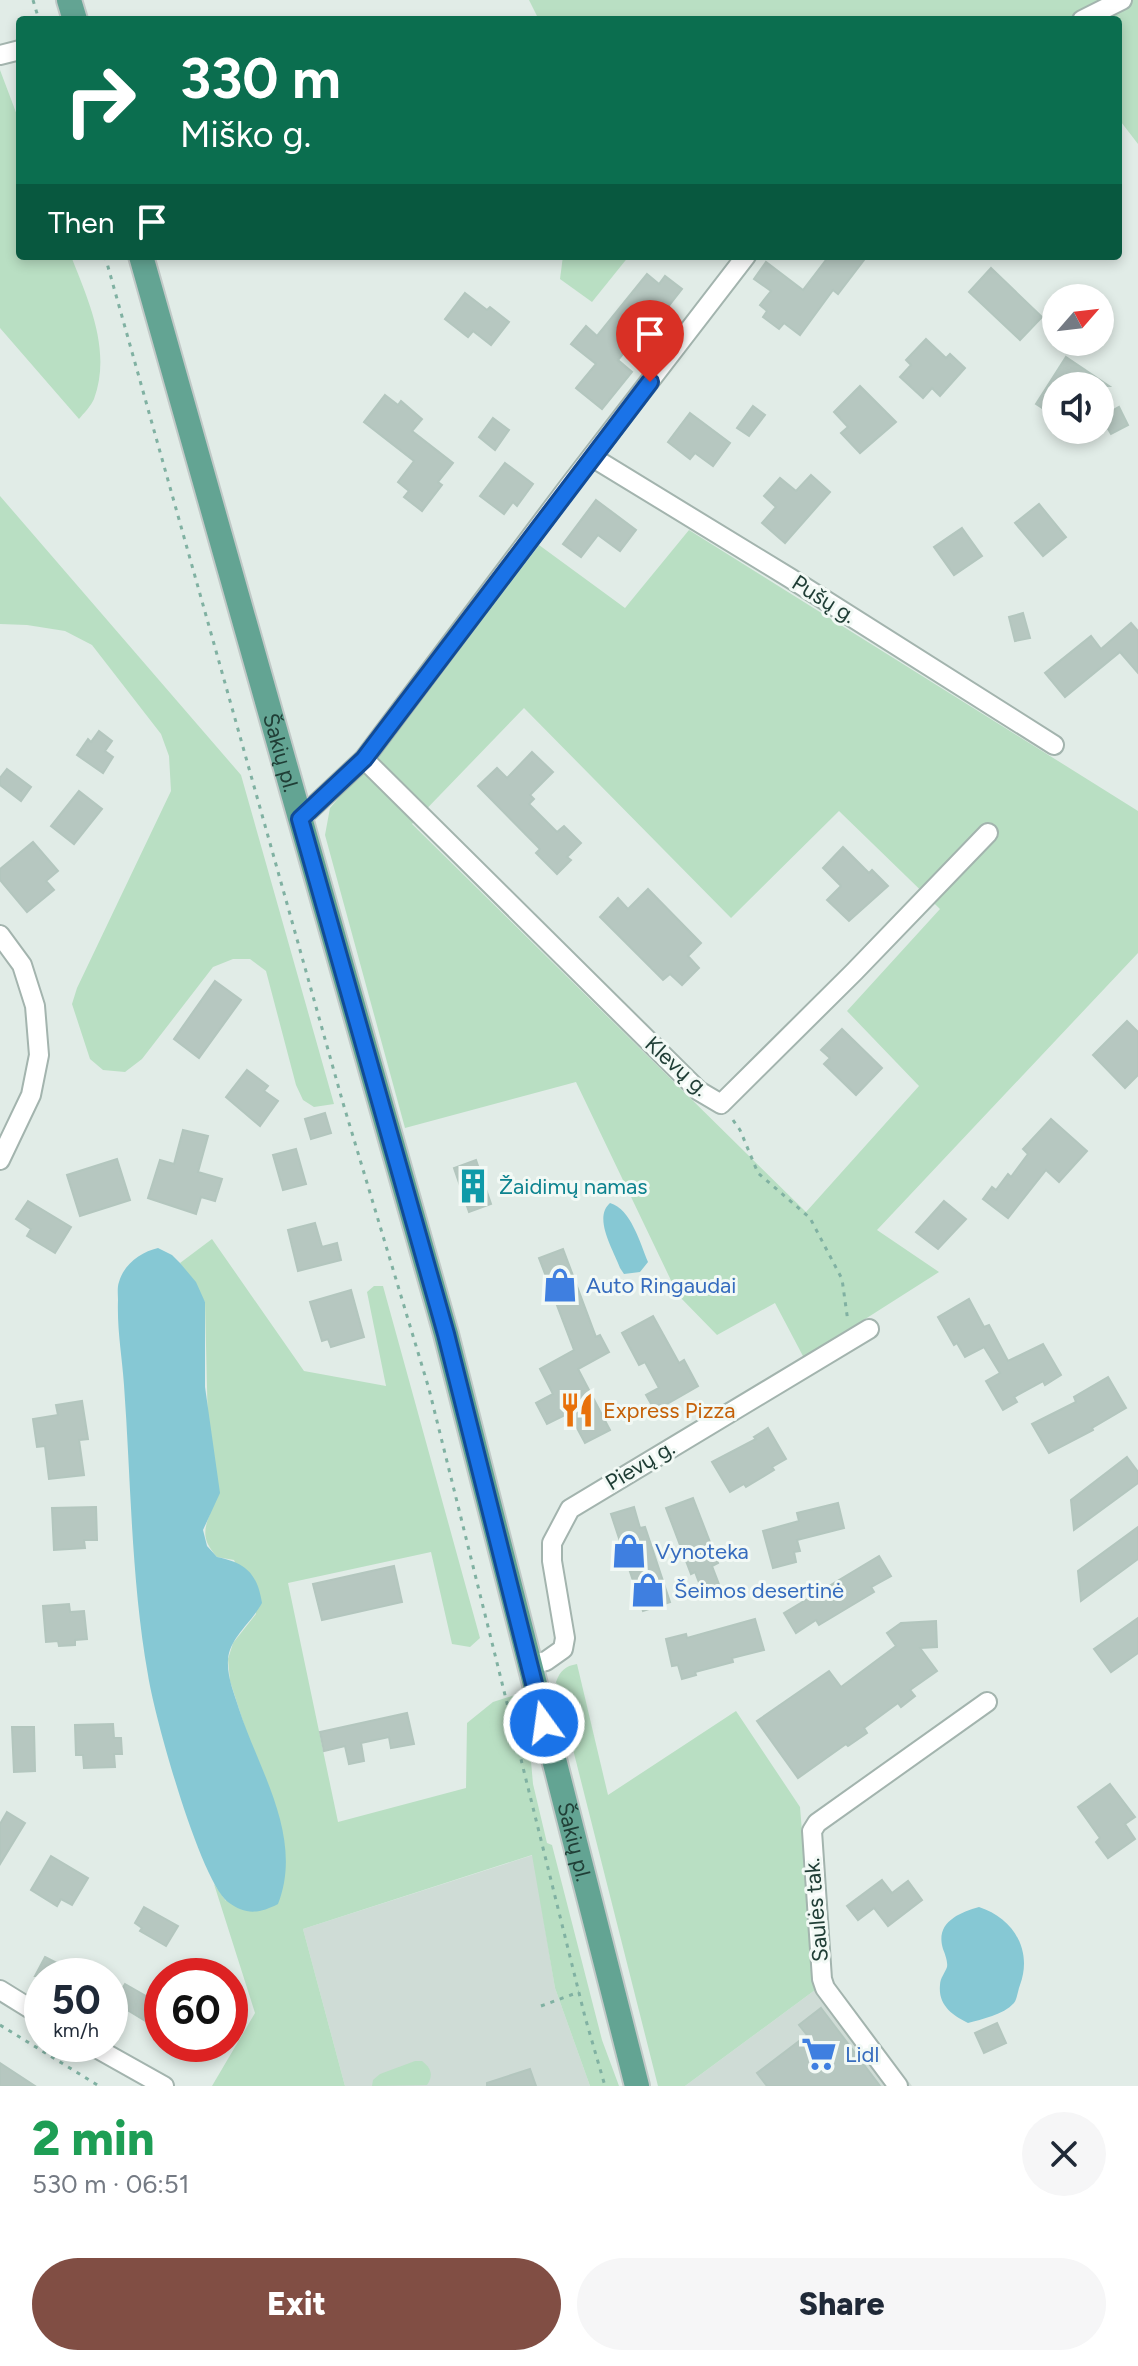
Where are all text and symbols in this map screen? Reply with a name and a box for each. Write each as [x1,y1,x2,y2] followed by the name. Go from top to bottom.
[180,45,341,112] text: 330 m
[48,48,152,152] icon: right
[180,113,311,156] text: Miško g.
[130,200,174,244] icon: arrive
[48,204,114,241] text: Then
[1042,284,1114,356] north arrow
[1042,284,1114,444] map controls
[616,300,684,382] pin
[628,312,672,356] icon: arrive
[1042,372,1114,444] button: sound
[787,569,861,629] street label: Pušų g.
[258,710,305,795] street label: Šakių pl.
[639,1030,715,1102] street label: Klevų g.
[454,1167,492,1205] building icon: Žaidimų namas
[499,1173,648,1200] place label: Žaidimų namas
[541,1266,579,1304] shop icon: Auto Ringaudai
[586,1272,736,1299] place label: Auto Ringaudai
[558,1391,596,1429] restaurant icon: Express Pizza
[603,1397,736,1424] place label: Express Pizza
[600,1434,680,1496] street label: Pievų g.
[610,1532,648,1570] shop icon: Vynoteka
[655,1538,749,1565] place label: Vynoteka
[629,1571,667,1609] shop icon: Šeimos desertinė
[674,1577,844,1604] place label: Šeimos desertinė
[502,1681,586,1765] position arrow
[552,1799,598,1884] street label: Šakių pl.
[798,1857,834,1963] street label: Saulės tak.
[144,1958,248,2062] speed limit sign: 60
[51,1976,101,2024] text: 50
[53,2018,99,2042] text: km/h
[800,2035,838,2073] supermarket icon: Lidl
[845,2041,879,2068] place label: Lidl
[32,2109,155,2167] text: 2 min
[1022,2112,1106,2196] button: close
[32,2168,189,2200] text: 530 m · 06:51
[32,2258,561,2350] button: Exit
[577,2258,1106,2350] button: Share

